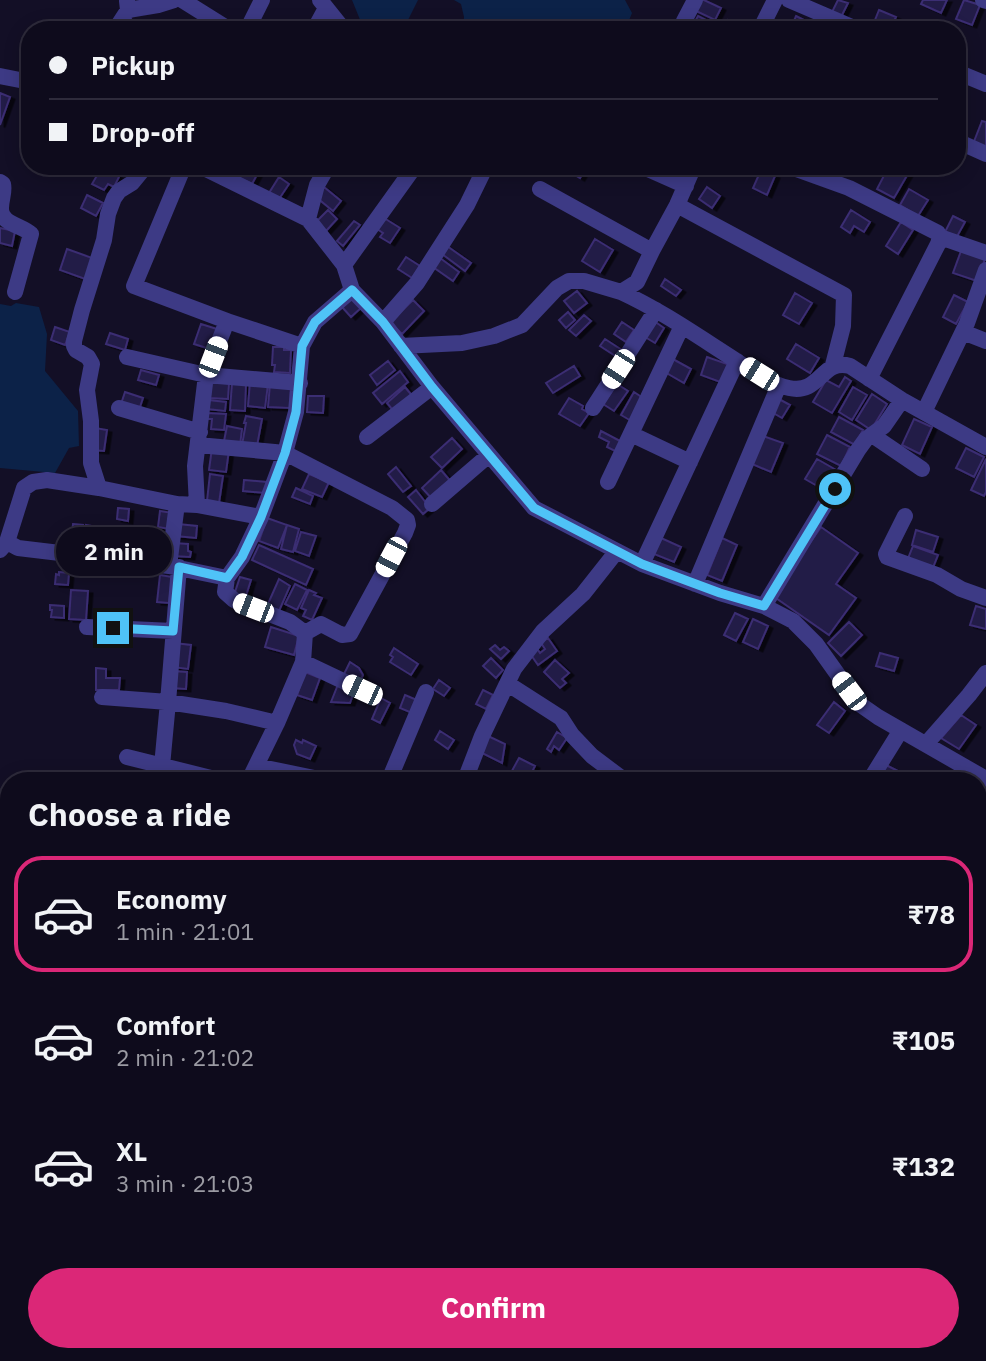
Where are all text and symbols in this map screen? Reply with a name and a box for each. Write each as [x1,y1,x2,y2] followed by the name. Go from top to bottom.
[91,48,175,82] text: Pickup
[91,115,194,149] text: Drop-off
[196,334,231,380] car
[598,346,639,392] car
[736,354,783,394] car
[819,473,851,505] route start
[55,526,171,576] callout: 2 min
[372,534,411,580] car
[84,536,144,566] text: 2 min
[230,591,277,625] car
[97,612,129,644] route end
[828,668,871,714] car
[339,672,386,708] car
[28,793,231,835] text: Choose a ride
[116,882,227,916] text: Economy
[32,883,95,946] icon: car
[907,897,955,931] text: ₹78
[116,916,254,946] text: 1 min · 21:01
[116,1008,215,1042] text: Comfort
[32,1009,95,1072] icon: car
[892,1023,955,1057] text: ₹105
[116,1042,254,1072] text: 2 min · 21:02
[116,1134,147,1168] text: XL
[32,1135,95,1198] icon: car
[892,1149,955,1183] text: ₹132
[116,1168,254,1198] text: 3 min · 21:03
[28,1268,959,1348] button: Confirm

